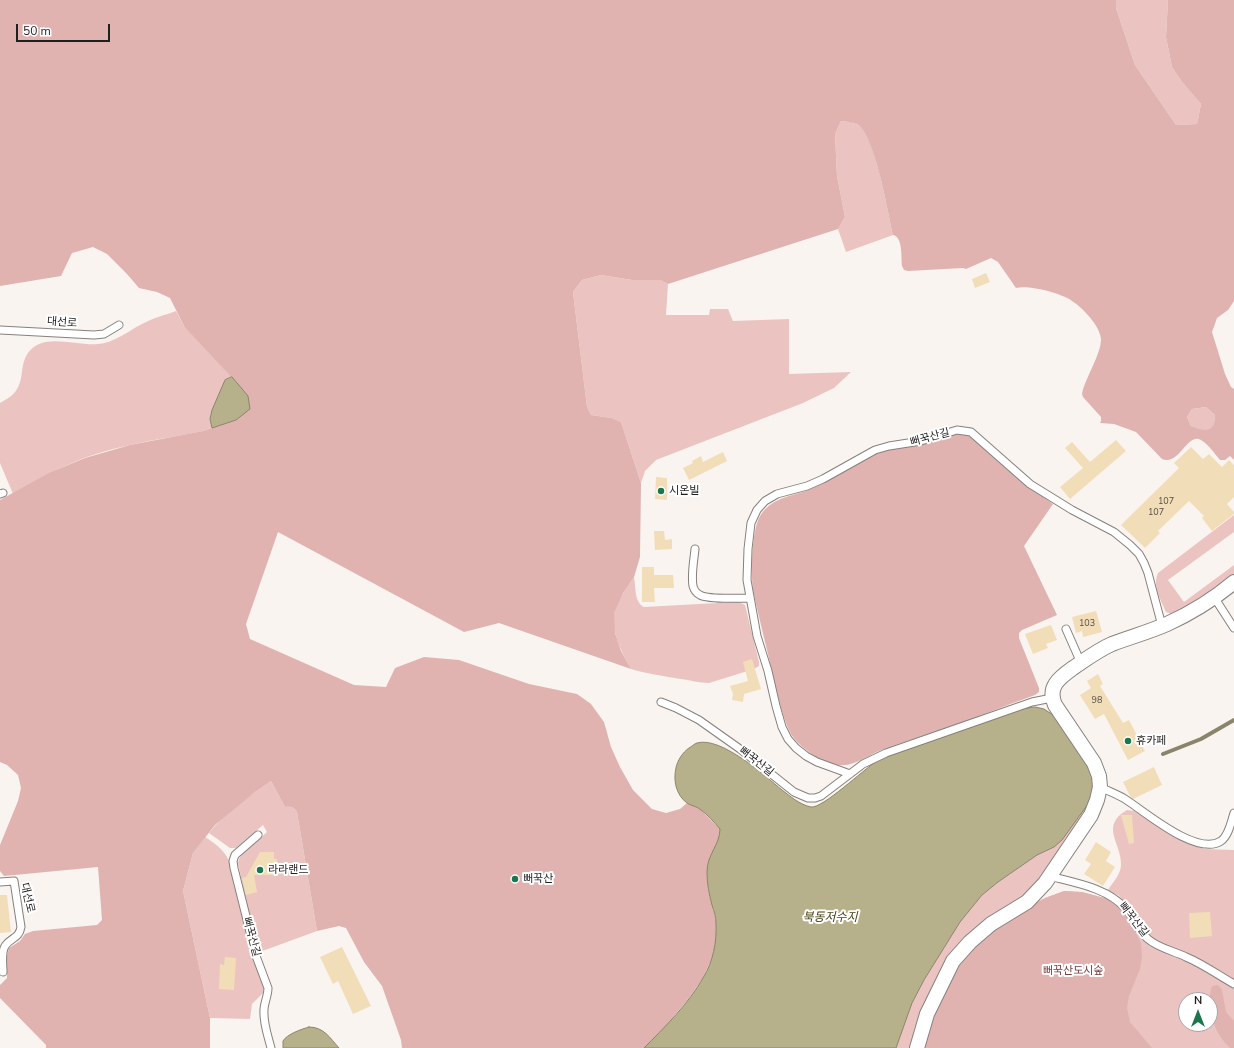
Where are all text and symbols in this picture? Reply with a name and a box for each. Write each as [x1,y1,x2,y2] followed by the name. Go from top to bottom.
[18,16,112,42] scale bar
[23,23,51,39] text: 50 m
[46,315,78,331] street label: 대선로
[909,426,951,450] street label: 뻐꾹산길
[669,484,699,498] place label: 시온빌
[656,486,666,496] marker: 시온빌
[1158,497,1174,507] house number: 107
[1148,508,1164,518] house number: 107
[1079,619,1095,629] house number: 103
[1092,696,1102,706] house number: 98
[1136,734,1166,748] place label: 휴카페
[1123,736,1133,746] marker: 휴카페
[736,744,776,780] street label: 뻐꾹산길
[268,863,308,877] place label: 라라랜드
[255,865,265,875] marker: 라라랜드
[523,872,553,886] place label: 뻐꾹산
[510,874,520,884] marker: 뻐꾹산
[17,882,37,914] street label: 대선로
[1115,900,1151,940] street label: 뻐꾹산길
[802,911,858,925] water label: 북동저수지
[239,916,263,958] street label: 뻐꾹산길
[1043,964,1103,978] park label: 뻐꾹산도시숲
[1178,992,1218,1032] north arrow
[1194,993,1202,1008] text: N

